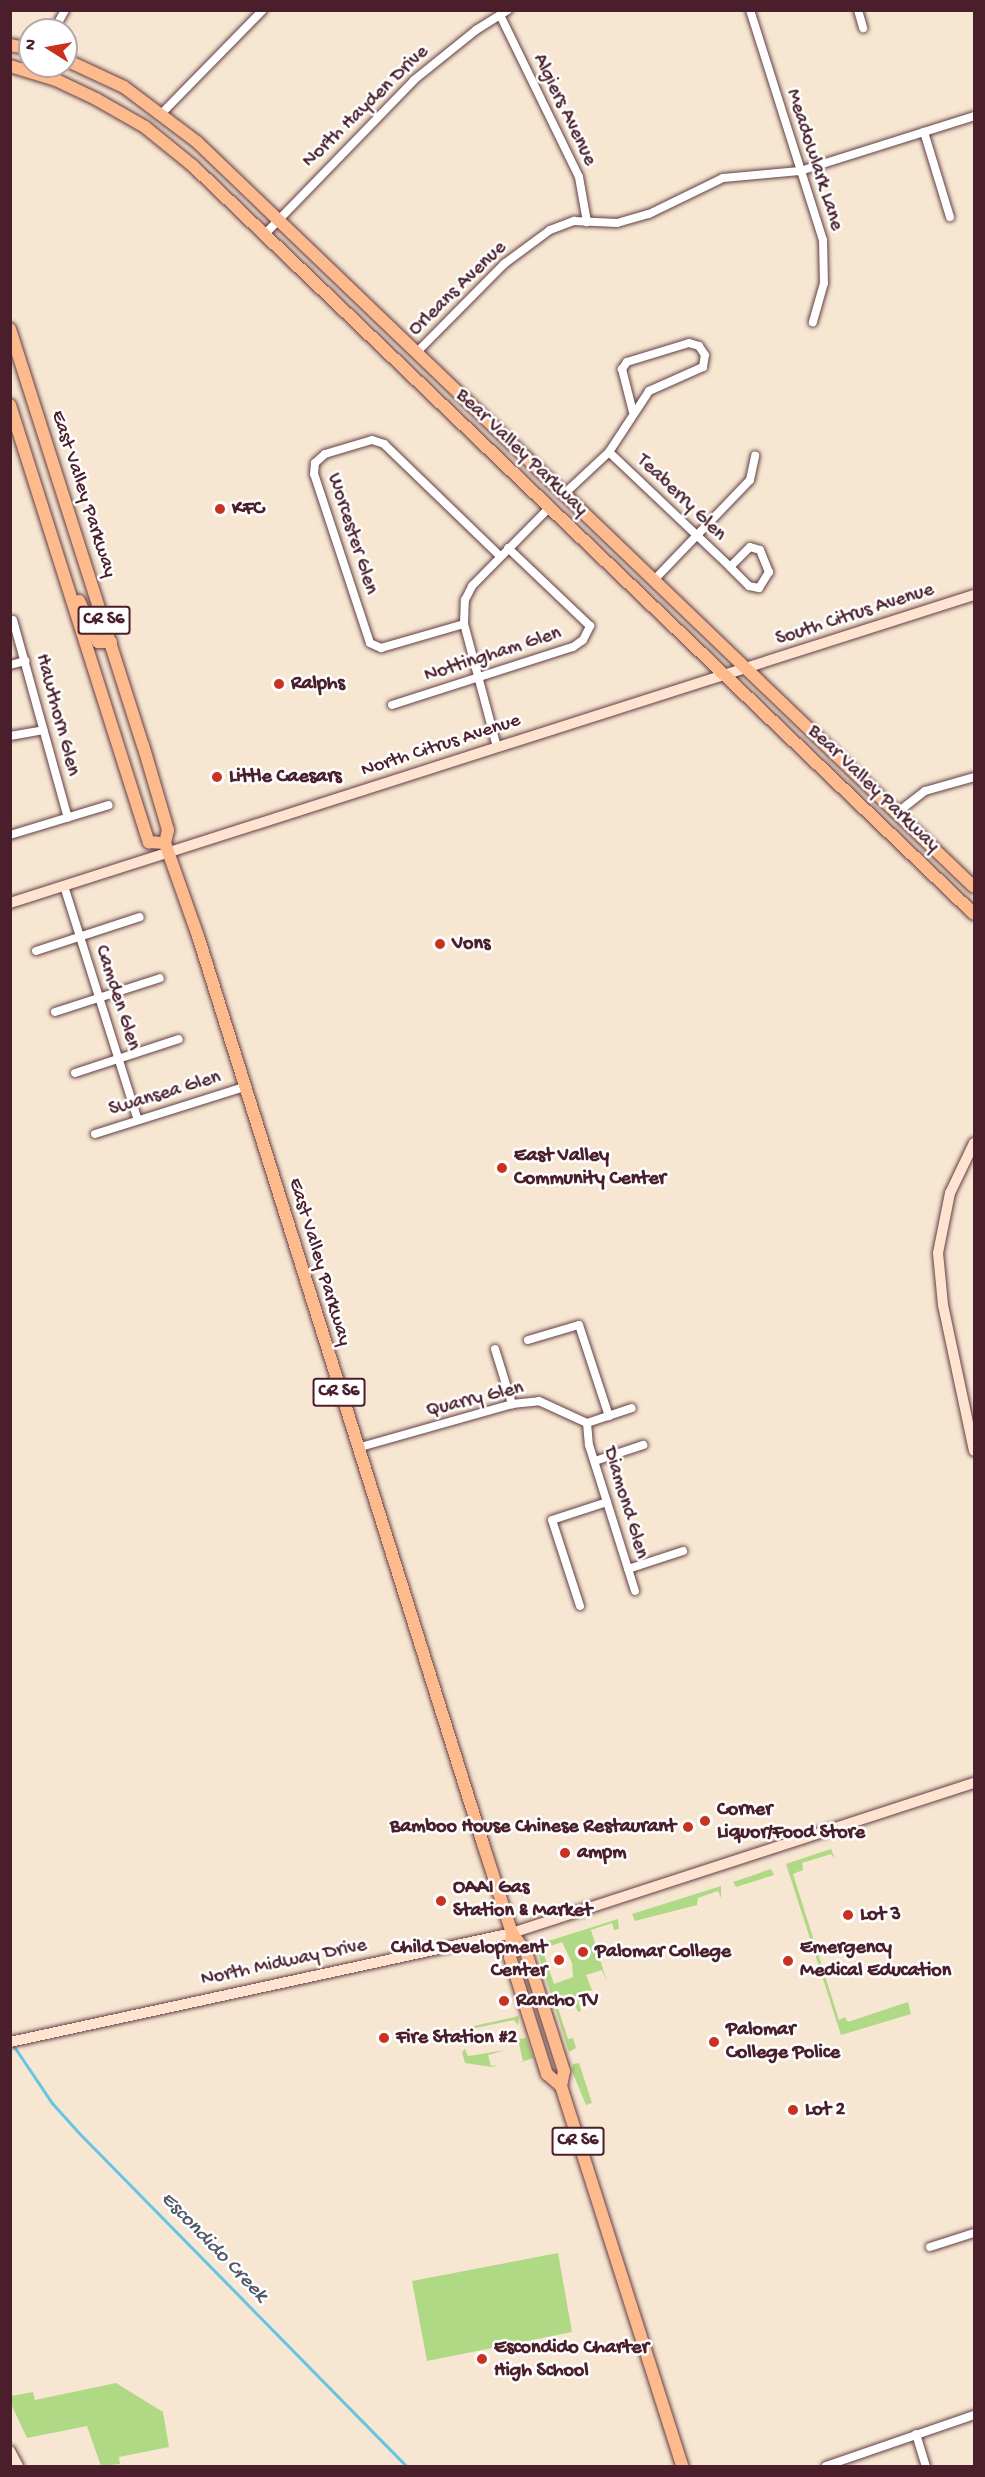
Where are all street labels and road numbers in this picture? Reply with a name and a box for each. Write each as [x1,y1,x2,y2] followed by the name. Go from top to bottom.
[298,41,434,173] street label: North Hayden Drive
[527,50,601,170] street label: Algiers Avenue
[780,86,848,234] street label: Meadowlark Lane
[404,236,512,342] street label: Orleans Avenue
[450,384,592,522] street label: Bear Valley Parkway
[45,407,121,581] street label: East Valley Parkway
[631,449,731,547] street label: Teaberry Glen
[321,470,383,598] street label: Worcester Glen
[773,578,937,652] street label: South Citrus Avenue
[77,605,131,635] road number: CR S6
[421,622,565,688] street label: Nottingham Glen
[29,651,85,779] street label: Hawthorn Glen
[358,709,524,783] street label: North Citrus Avenue
[802,720,944,858] street label: Bear Valley Parkway
[89,942,145,1054] street label: Camden Glen
[106,1066,224,1122] street label: Swansea Glen
[282,1175,356,1349] street label: East Valley Parkway
[424,1376,526,1424] street label: Quarry Glen
[312,1377,366,1407] road number: CR S6
[597,1444,653,1562] street label: Diamond Glen
[199,1934,369,1992] street label: North Midway Drive
[551,2126,605,2156] road number: CR S6

